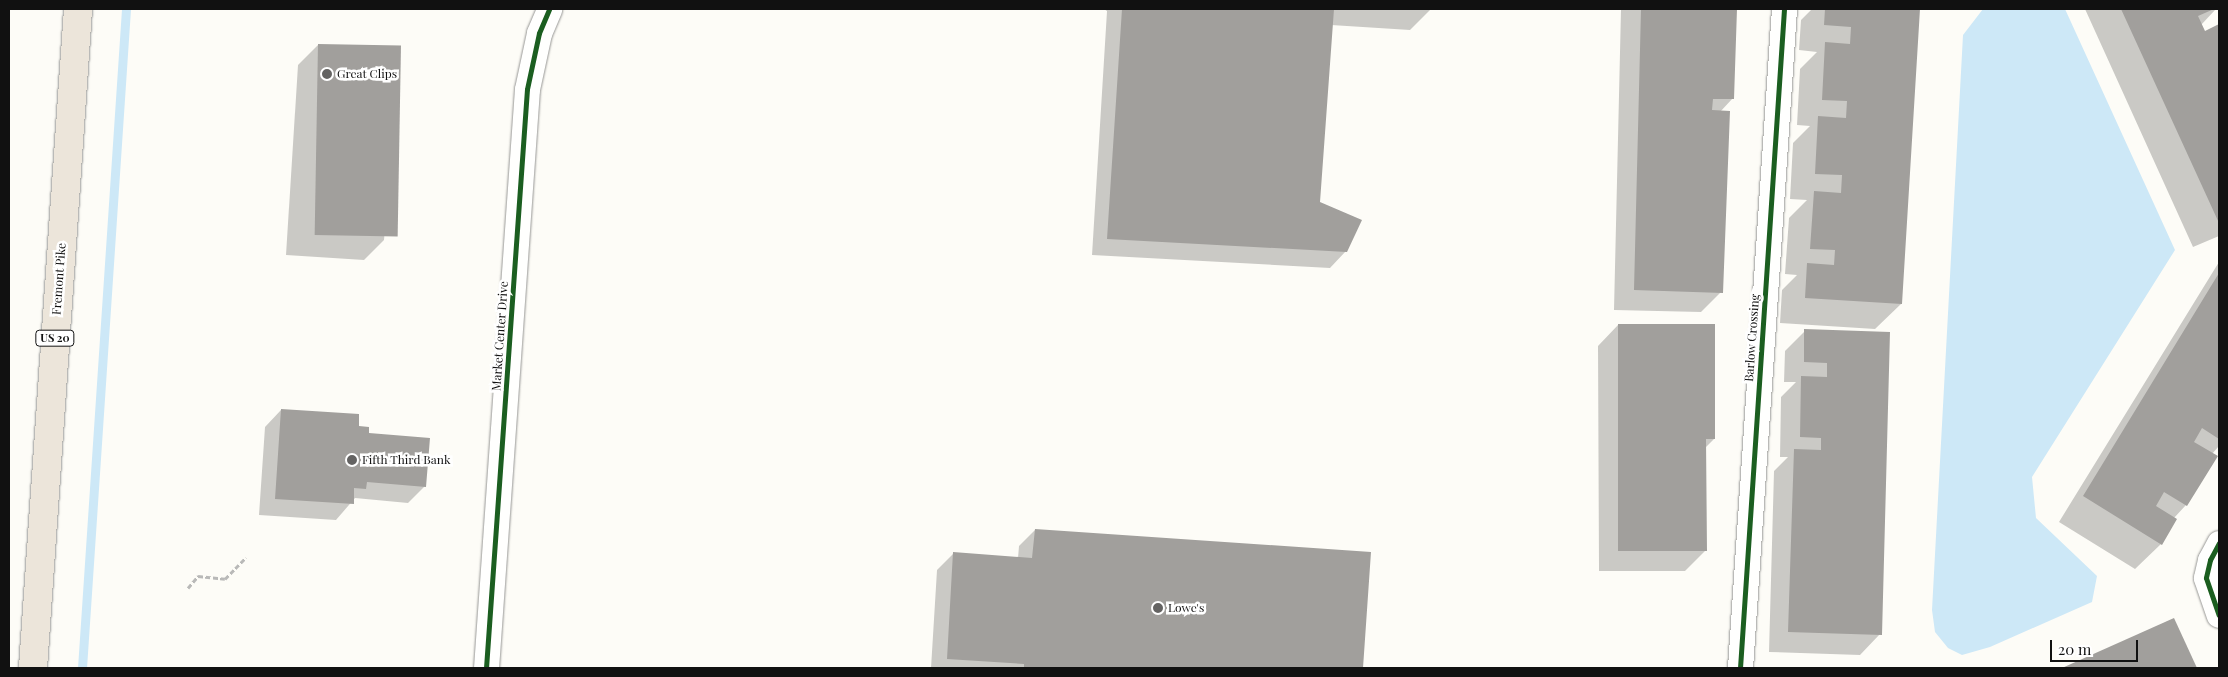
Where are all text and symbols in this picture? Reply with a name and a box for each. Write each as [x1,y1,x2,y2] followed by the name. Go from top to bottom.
[337,67,397,81] place label: Great Clips
[321,68,333,80] marker: Great Clips
[49,242,69,316] street label: Fremont Pike
[489,280,511,392] street label: Market Center Drive
[1742,294,1762,382] street label: Barlow Crossing
[35,329,75,346] road number: US 20
[362,453,451,467] place label: Fifth Third Bank
[346,454,358,466] marker: Fifth Third Bank
[1168,601,1204,615] place label: Lowe's
[1152,602,1164,614] marker: Lowe's
[2053,630,2140,662] scale bar
[2058,639,2091,659] text: 20 m

